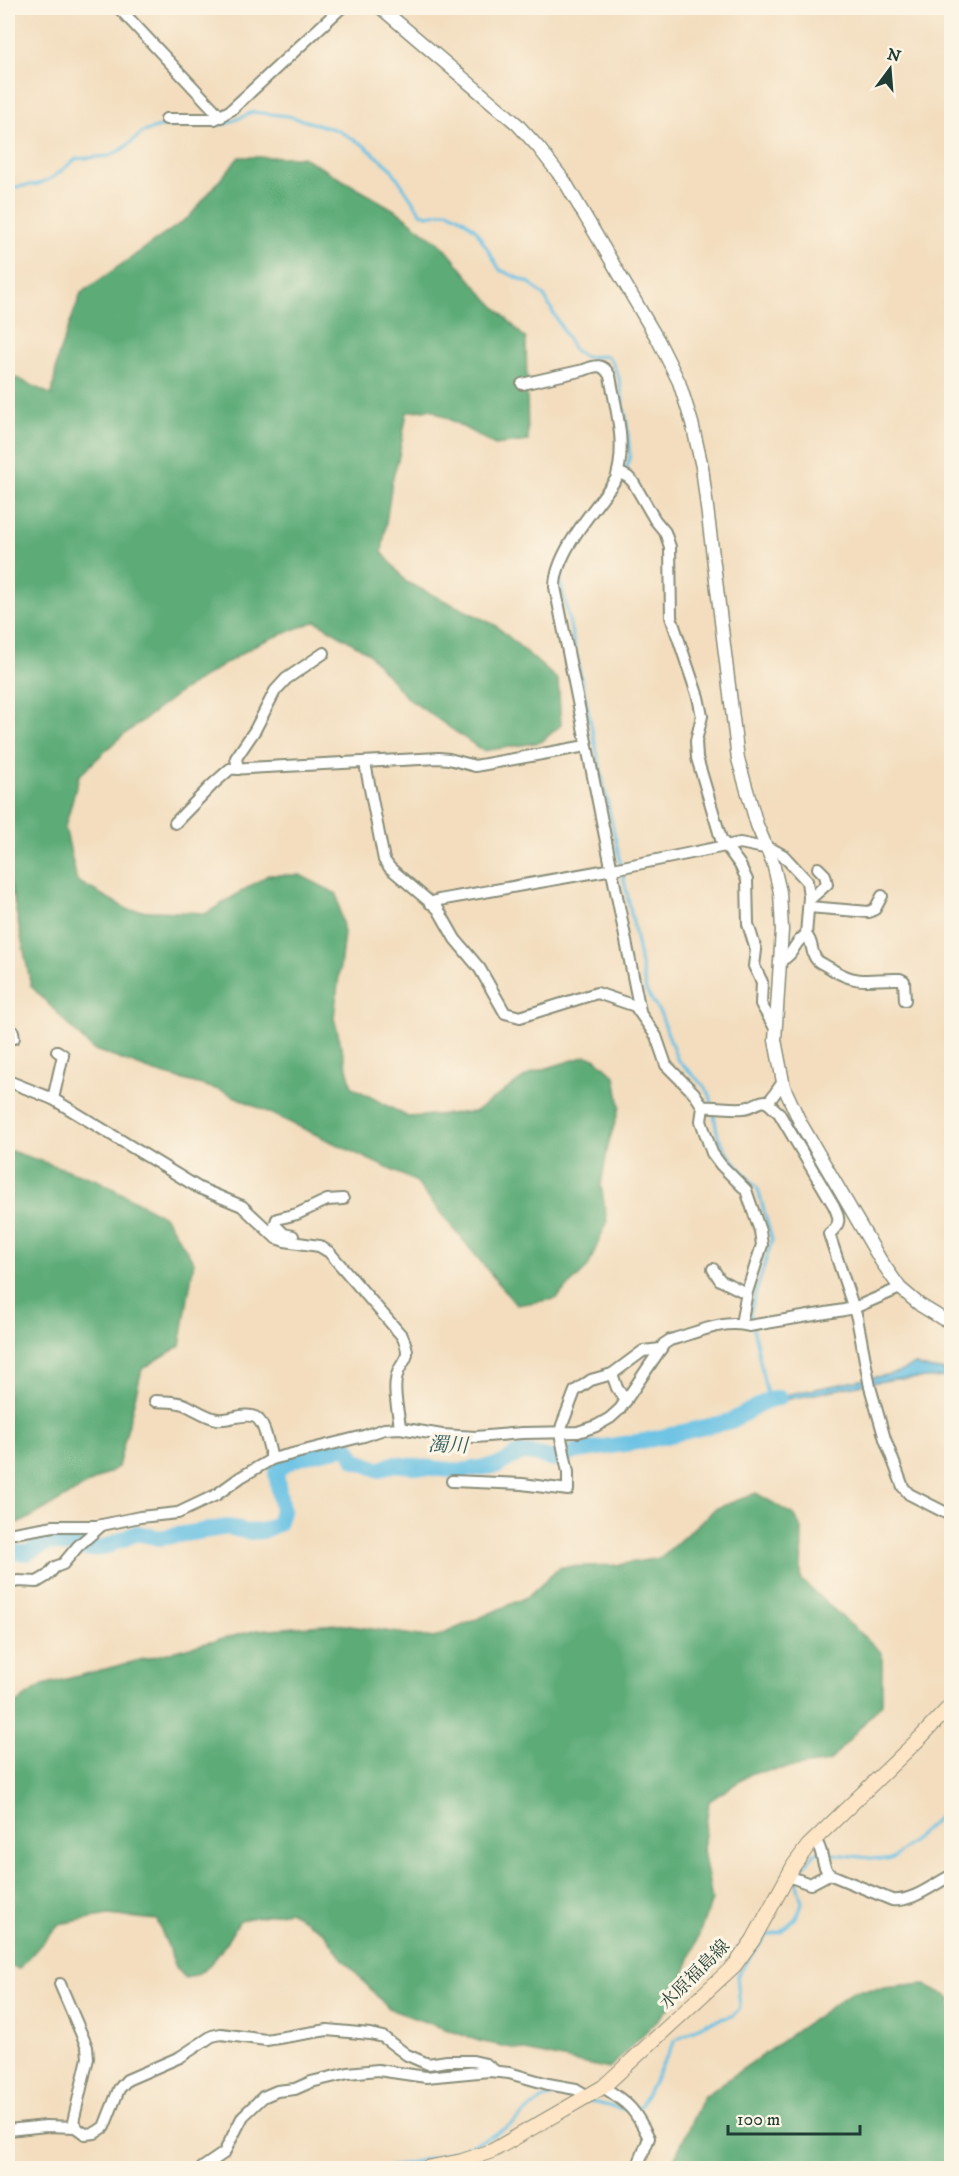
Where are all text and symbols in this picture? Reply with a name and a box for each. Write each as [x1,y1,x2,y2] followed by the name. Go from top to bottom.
[860,39,920,99] north arrow
[885,44,903,67] text: N
[428,1433,470,1459] water label: 濁川
[655,1935,735,2015] street label: 水原福島線
[728,2098,860,2136] scale bar
[737,2109,780,2131] text: 100 m

